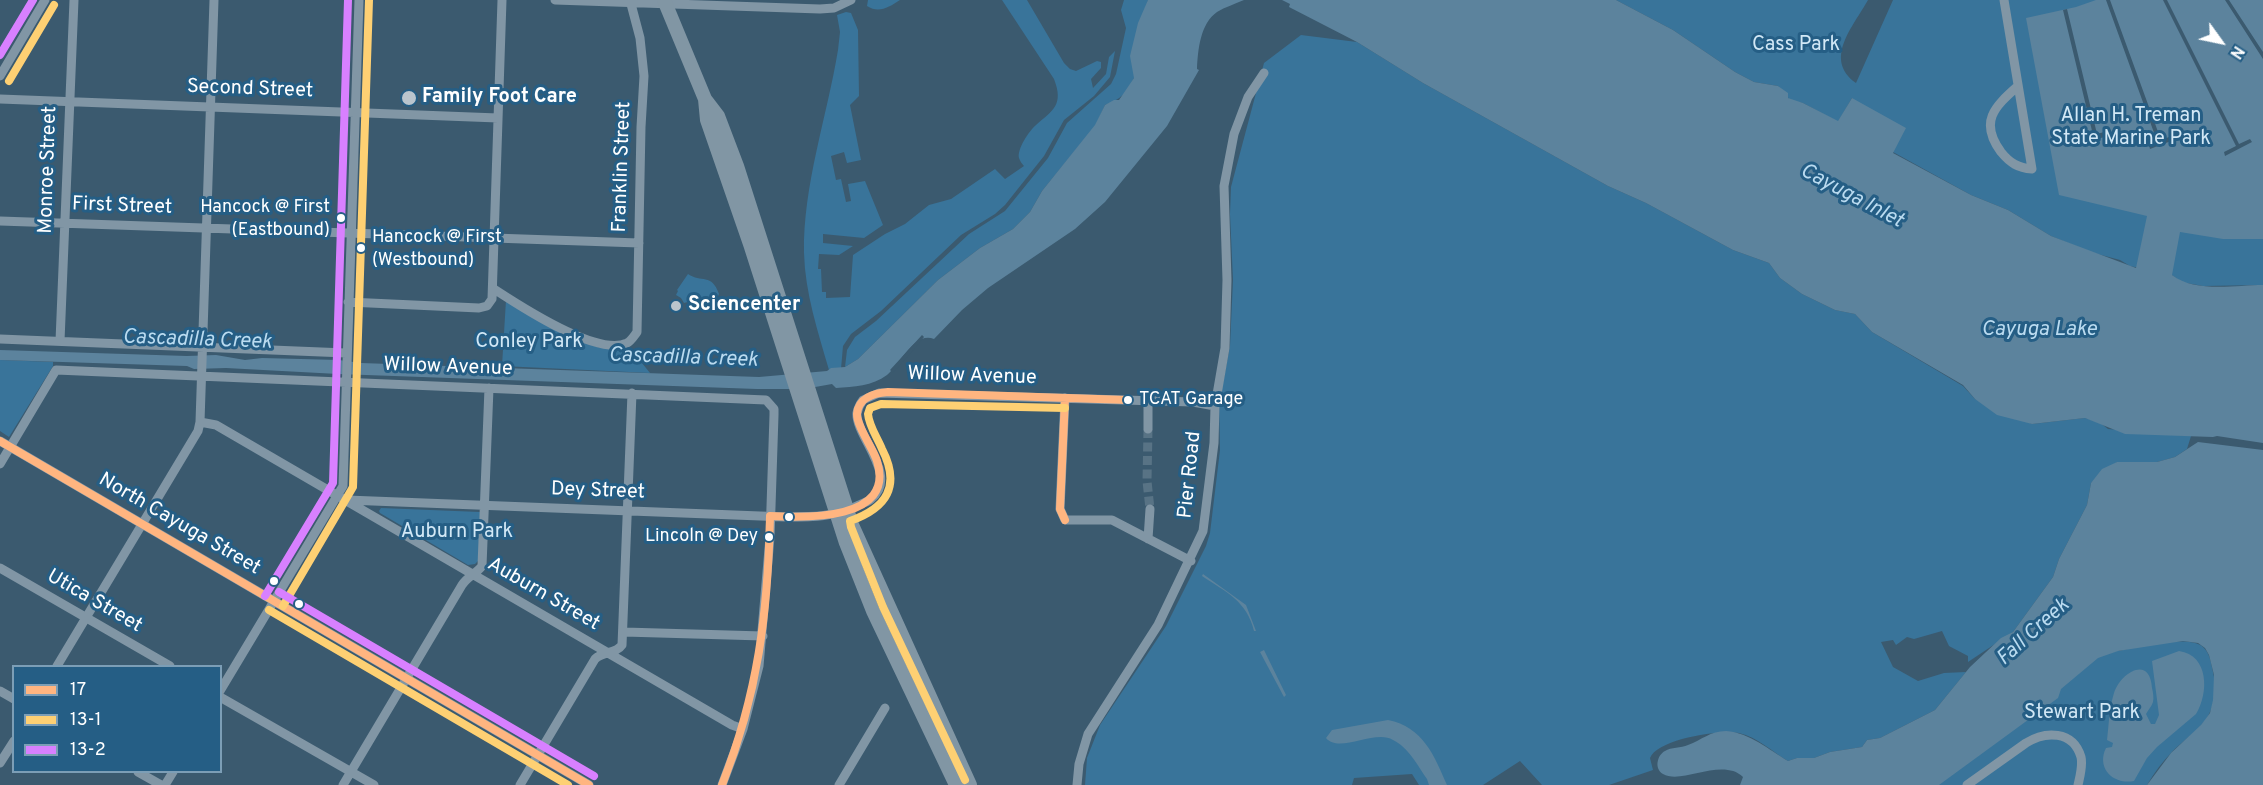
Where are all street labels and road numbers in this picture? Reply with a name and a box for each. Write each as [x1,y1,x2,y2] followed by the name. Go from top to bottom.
[186,76,314,104] street label: Second Street
[609,101,637,233] street label: Franklin Street
[35,106,63,234] street label: Monroe Street
[71,193,173,221] street label: First Street
[383,354,513,382] street label: Willow Avenue
[907,363,1037,391] street label: Willow Avenue
[1174,430,1208,520] street label: Pier Road
[94,469,264,581] street label: North Cayuga Street
[551,478,645,506] street label: Dey Street
[482,553,604,637] street label: Auburn Street
[42,565,146,639] street label: Utica Street

